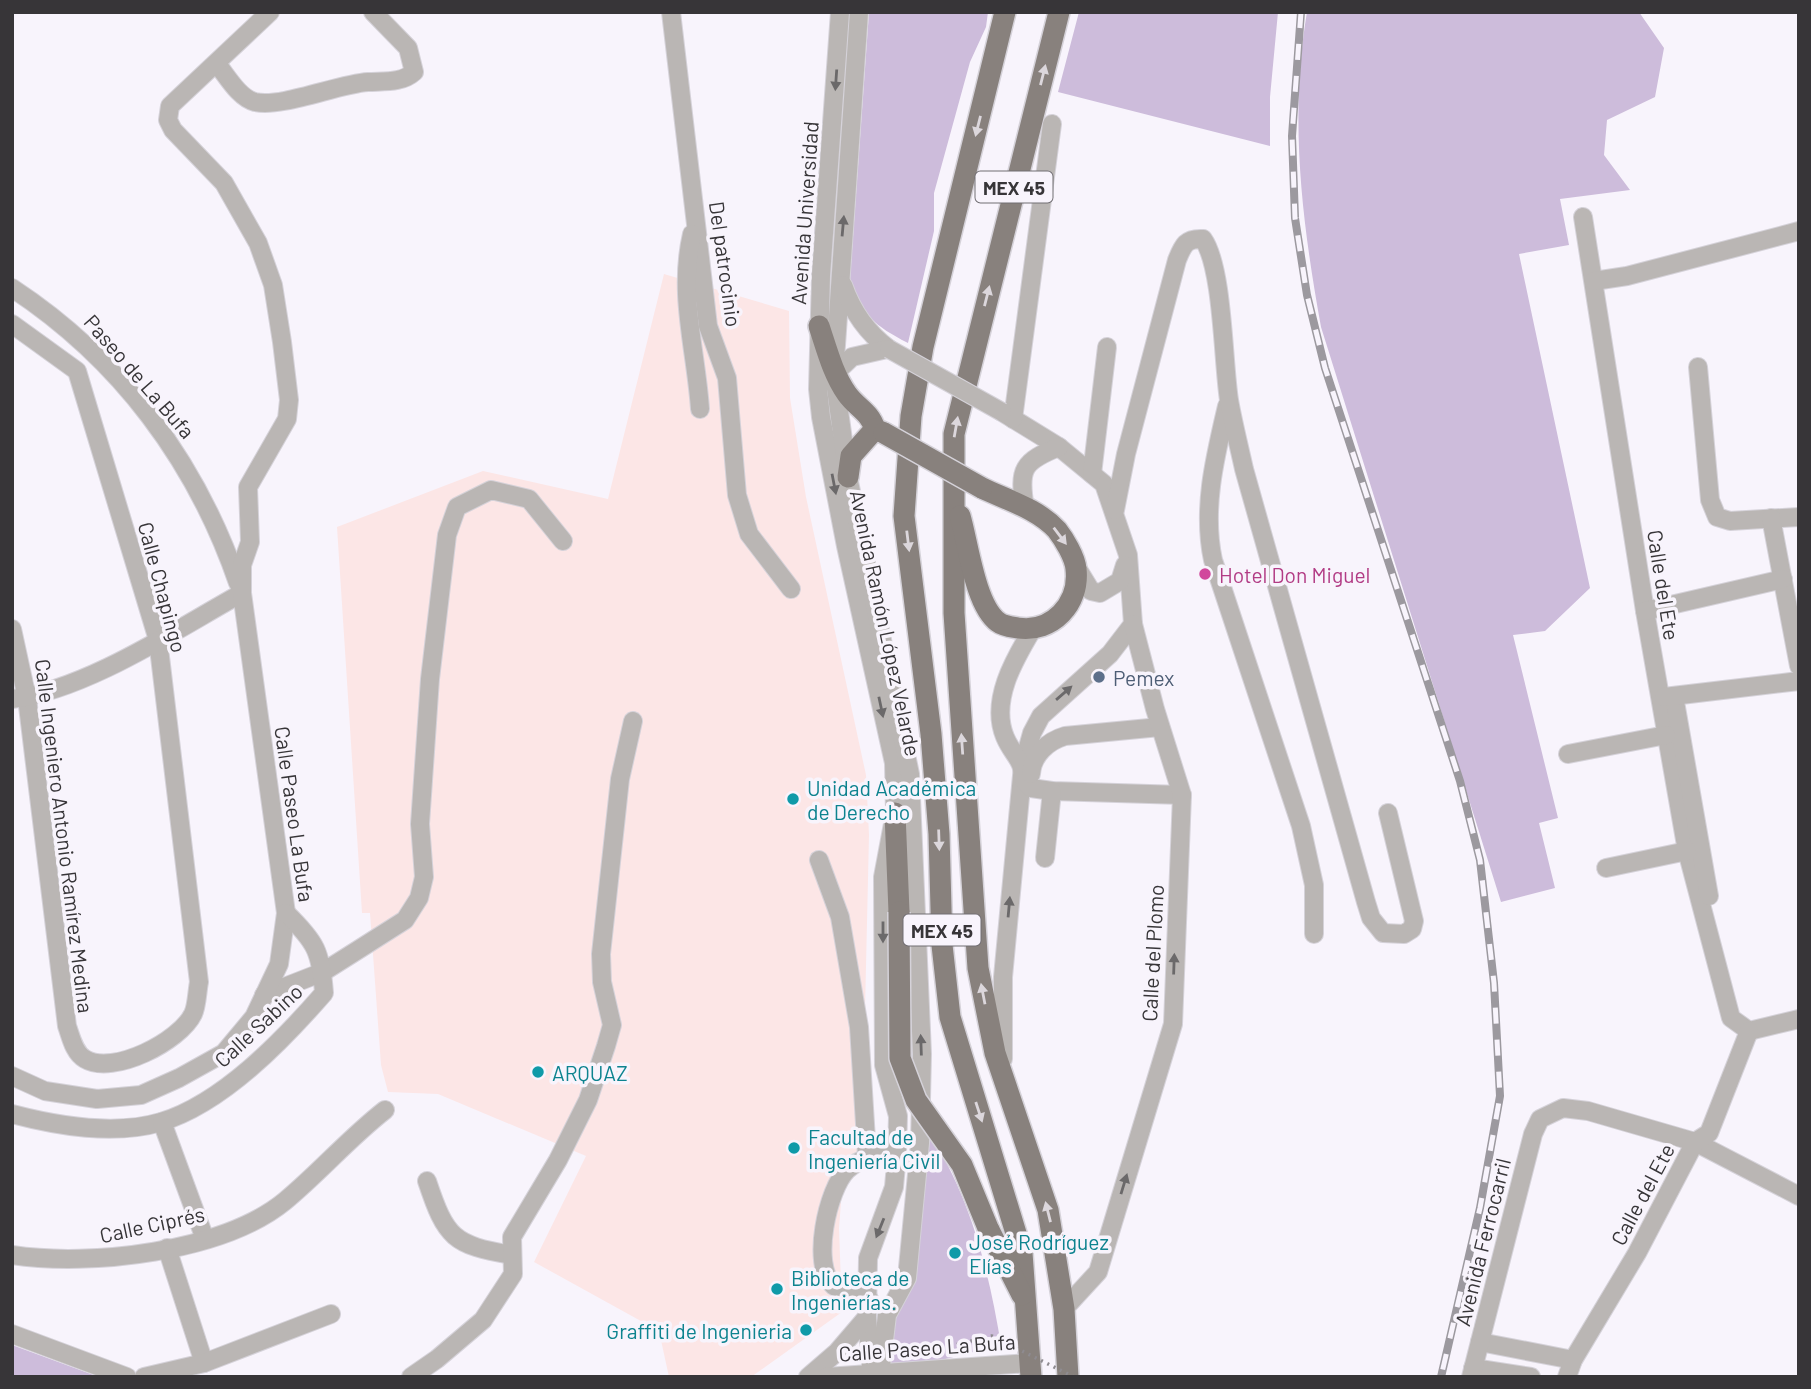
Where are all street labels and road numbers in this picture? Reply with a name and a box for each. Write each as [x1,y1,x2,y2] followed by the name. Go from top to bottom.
[785,120,823,306] street label: Avenida Universidad
[976,172,1052,202] road number: MEX 45
[705,200,747,328] street label: Del patrocinio
[79,309,201,443] street label: Paseo de La Bufa
[846,488,926,758] street label: Avenida Ramón López Velarde
[134,519,192,655] street label: Calle Chapingo
[1643,528,1685,642] street label: Calle del Ete
[31,658,99,1014] street label: Calle Ingeniero Antonio Ramírez Medina
[270,724,320,904] street label: Calle Paseo La Bufa
[1136,884,1168,1022] street label: Calle del Plomo
[904,914,981,946] road number: MEX 45
[209,978,307,1072] street label: Calle Sabino
[1605,1139,1679,1249] street label: Calle del Ete
[1449,1155,1515,1329] street label: Avenida Ferrocarril
[97,1201,207,1247] street label: Calle Ciprés
[838,1328,1016,1366] street label: Calle Paseo La Bufa

